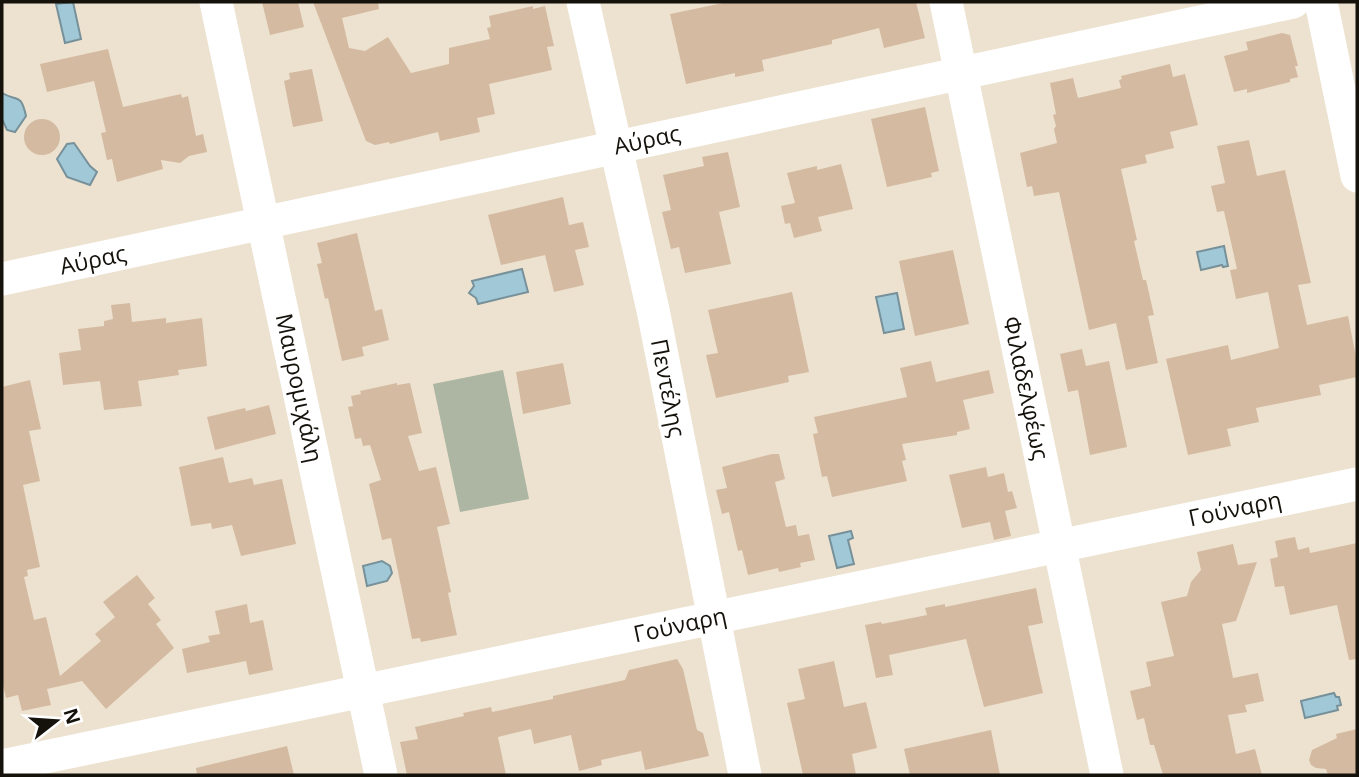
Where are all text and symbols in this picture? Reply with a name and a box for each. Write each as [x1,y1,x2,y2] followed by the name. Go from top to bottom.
[610,116,683,162] street label: Αύρας
[56,236,129,282] street label: Αύρας
[269,310,331,465] street label: Μαυρομιχάλη
[996,313,1058,463] street label: Φιλαδελφέως
[644,336,694,440] street label: Πεντέλης
[1185,483,1284,533] street label: Γούναρη
[630,599,729,649] street label: Γούναρη
[21,686,91,756] north arrow
[58,705,87,727] text: N

